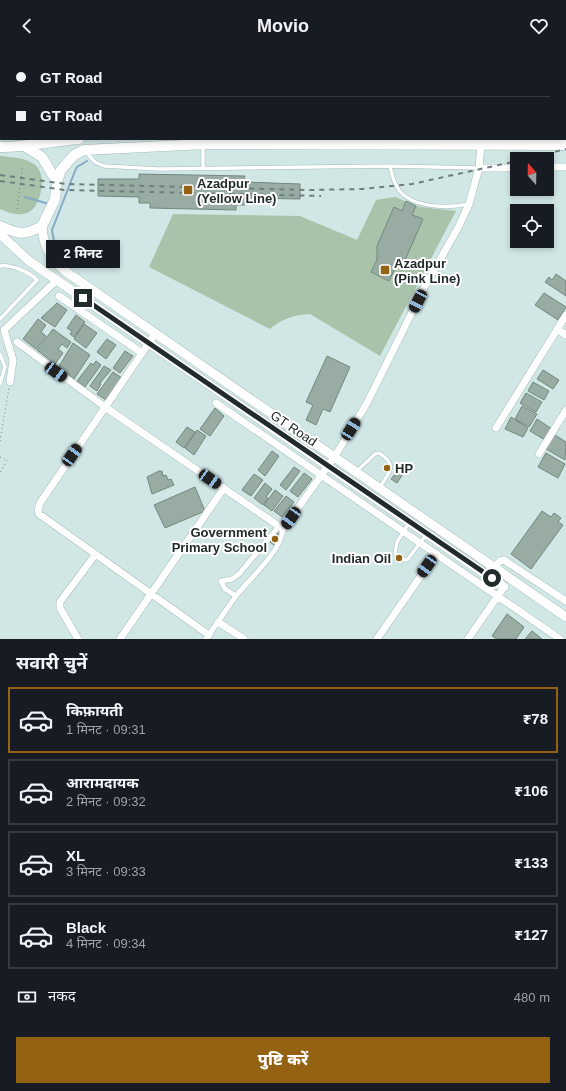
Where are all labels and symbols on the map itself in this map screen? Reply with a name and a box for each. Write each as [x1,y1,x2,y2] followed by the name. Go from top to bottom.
[510,152,554,196] north arrow
[197,176,276,206] place label: Azadpur (Yellow Line)
[182,184,194,196] marker: Azadpur (Yellow Line)
[46,240,120,268] callout: 2 मिनट
[394,256,460,286] place label: Azadpur (Pink Line)
[379,264,391,276] marker: Azadpur (Pink Line)
[407,288,429,314] car
[74,289,92,307] route end
[43,360,69,384] car
[268,408,320,449] street label: GT Road
[340,416,362,442] car
[60,442,84,468] car
[395,461,413,476] place label: HP
[382,463,392,473] marker: HP
[197,467,223,491] car
[279,505,303,531] car
[172,525,268,555] place label: Government Primary School
[270,534,280,544] marker: Government Primary School
[332,551,391,566] place label: Indian Oil
[394,553,404,563] marker: Indian Oil
[415,553,439,579] car
[483,569,501,587] route start

